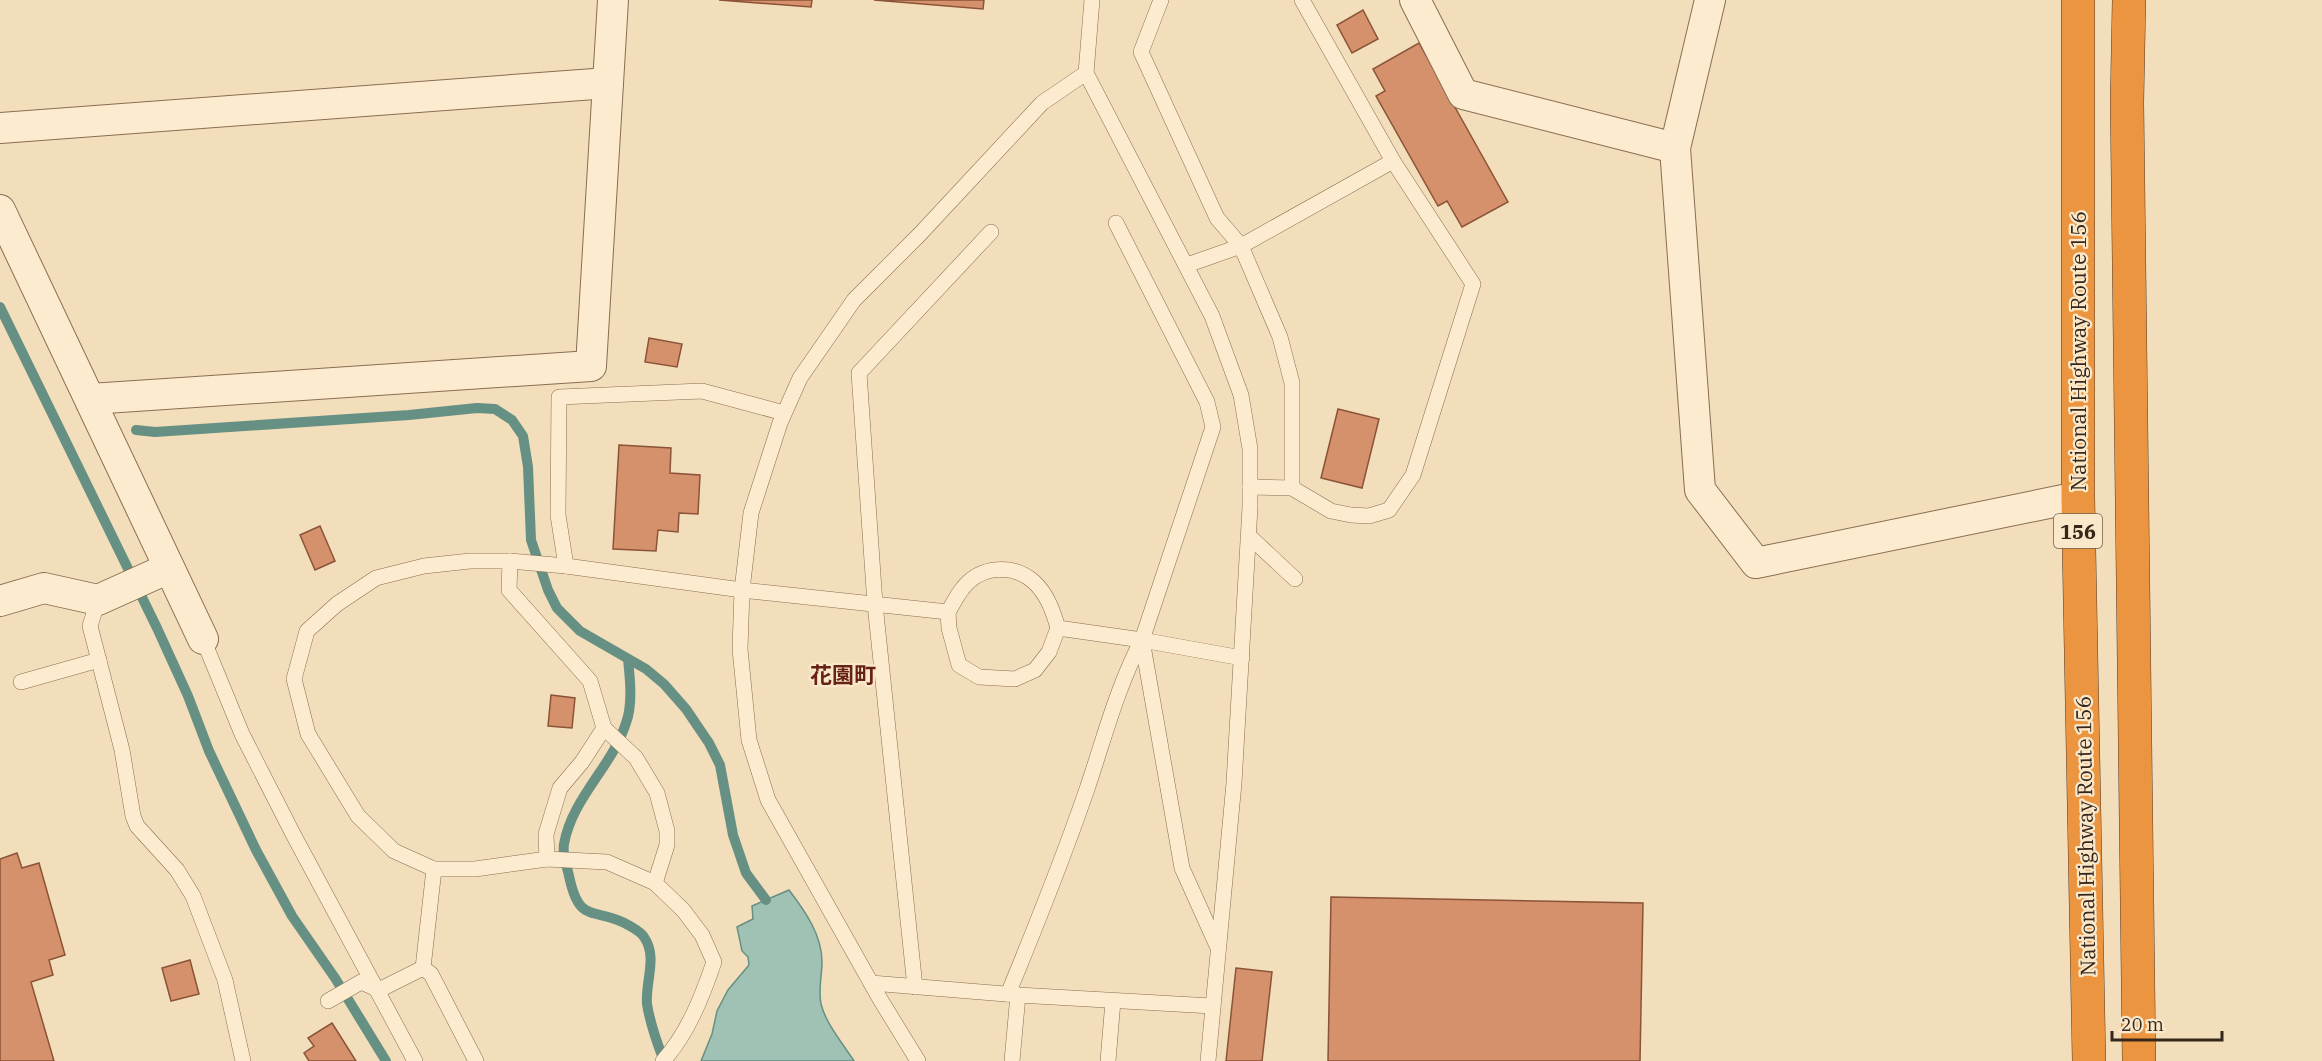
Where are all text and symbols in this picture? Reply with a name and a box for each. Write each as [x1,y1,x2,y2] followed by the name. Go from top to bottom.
[2064,211,2092,491] street label: National Highway Route 156
[2054,514,2102,548] road number: 156
[810,660,876,689] district label: 花園町
[2069,696,2101,976] street label: National Highway Route 156
[2112,1004,2222,1042] scale bar
[2121,1013,2164,1036] text: 20 m

